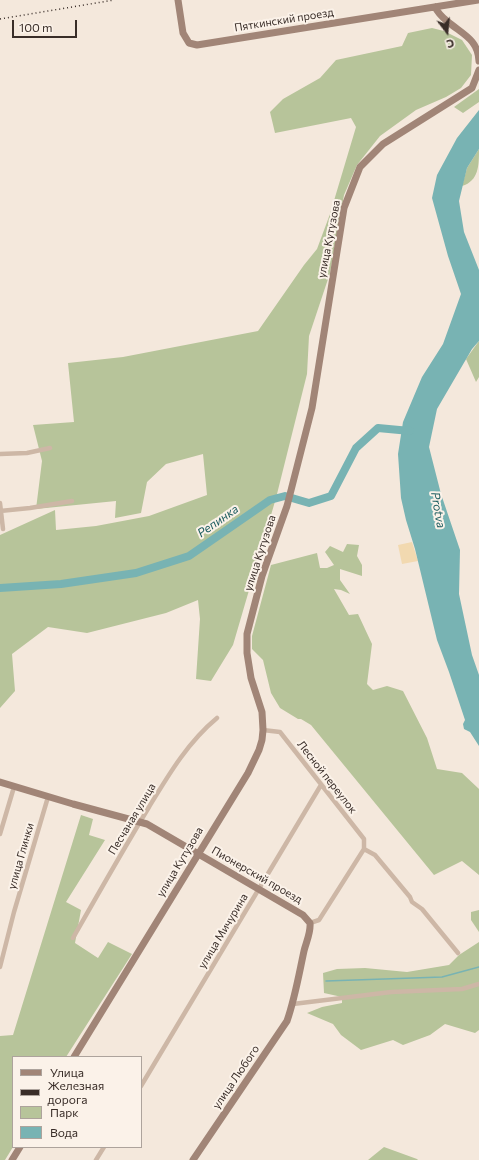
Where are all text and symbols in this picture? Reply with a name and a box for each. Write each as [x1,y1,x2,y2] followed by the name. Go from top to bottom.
[233,6,335,34] street label: Пяткинский проезд
[14,12,79,38] scale bar
[427,12,467,52] north arrow
[19,20,53,34] text: 100 m
[445,37,456,51] text: С
[315,199,343,279] street label: улица Кутузова
[428,491,448,529] water label: Protva
[195,502,241,540] water label: Репинка
[241,513,279,593] street label: улица Кутузова
[294,738,360,816] street label: Лесной переулок
[105,781,159,857] street label: Песчаная улица
[5,821,37,891] street label: улица Глинки
[154,825,206,899] street label: улица Кутузова
[209,844,305,906] street label: Пионерский проезд
[195,891,251,971] street label: улица Мичурина
[210,1043,262,1111] street label: улица Любого
[12,1056,142,1148] legend
[50,1065,84,1079] text: Улица
[48,1078,104,1106] text: Железная дорога
[50,1105,79,1119] text: Парк
[50,1125,78,1139] text: Вода

